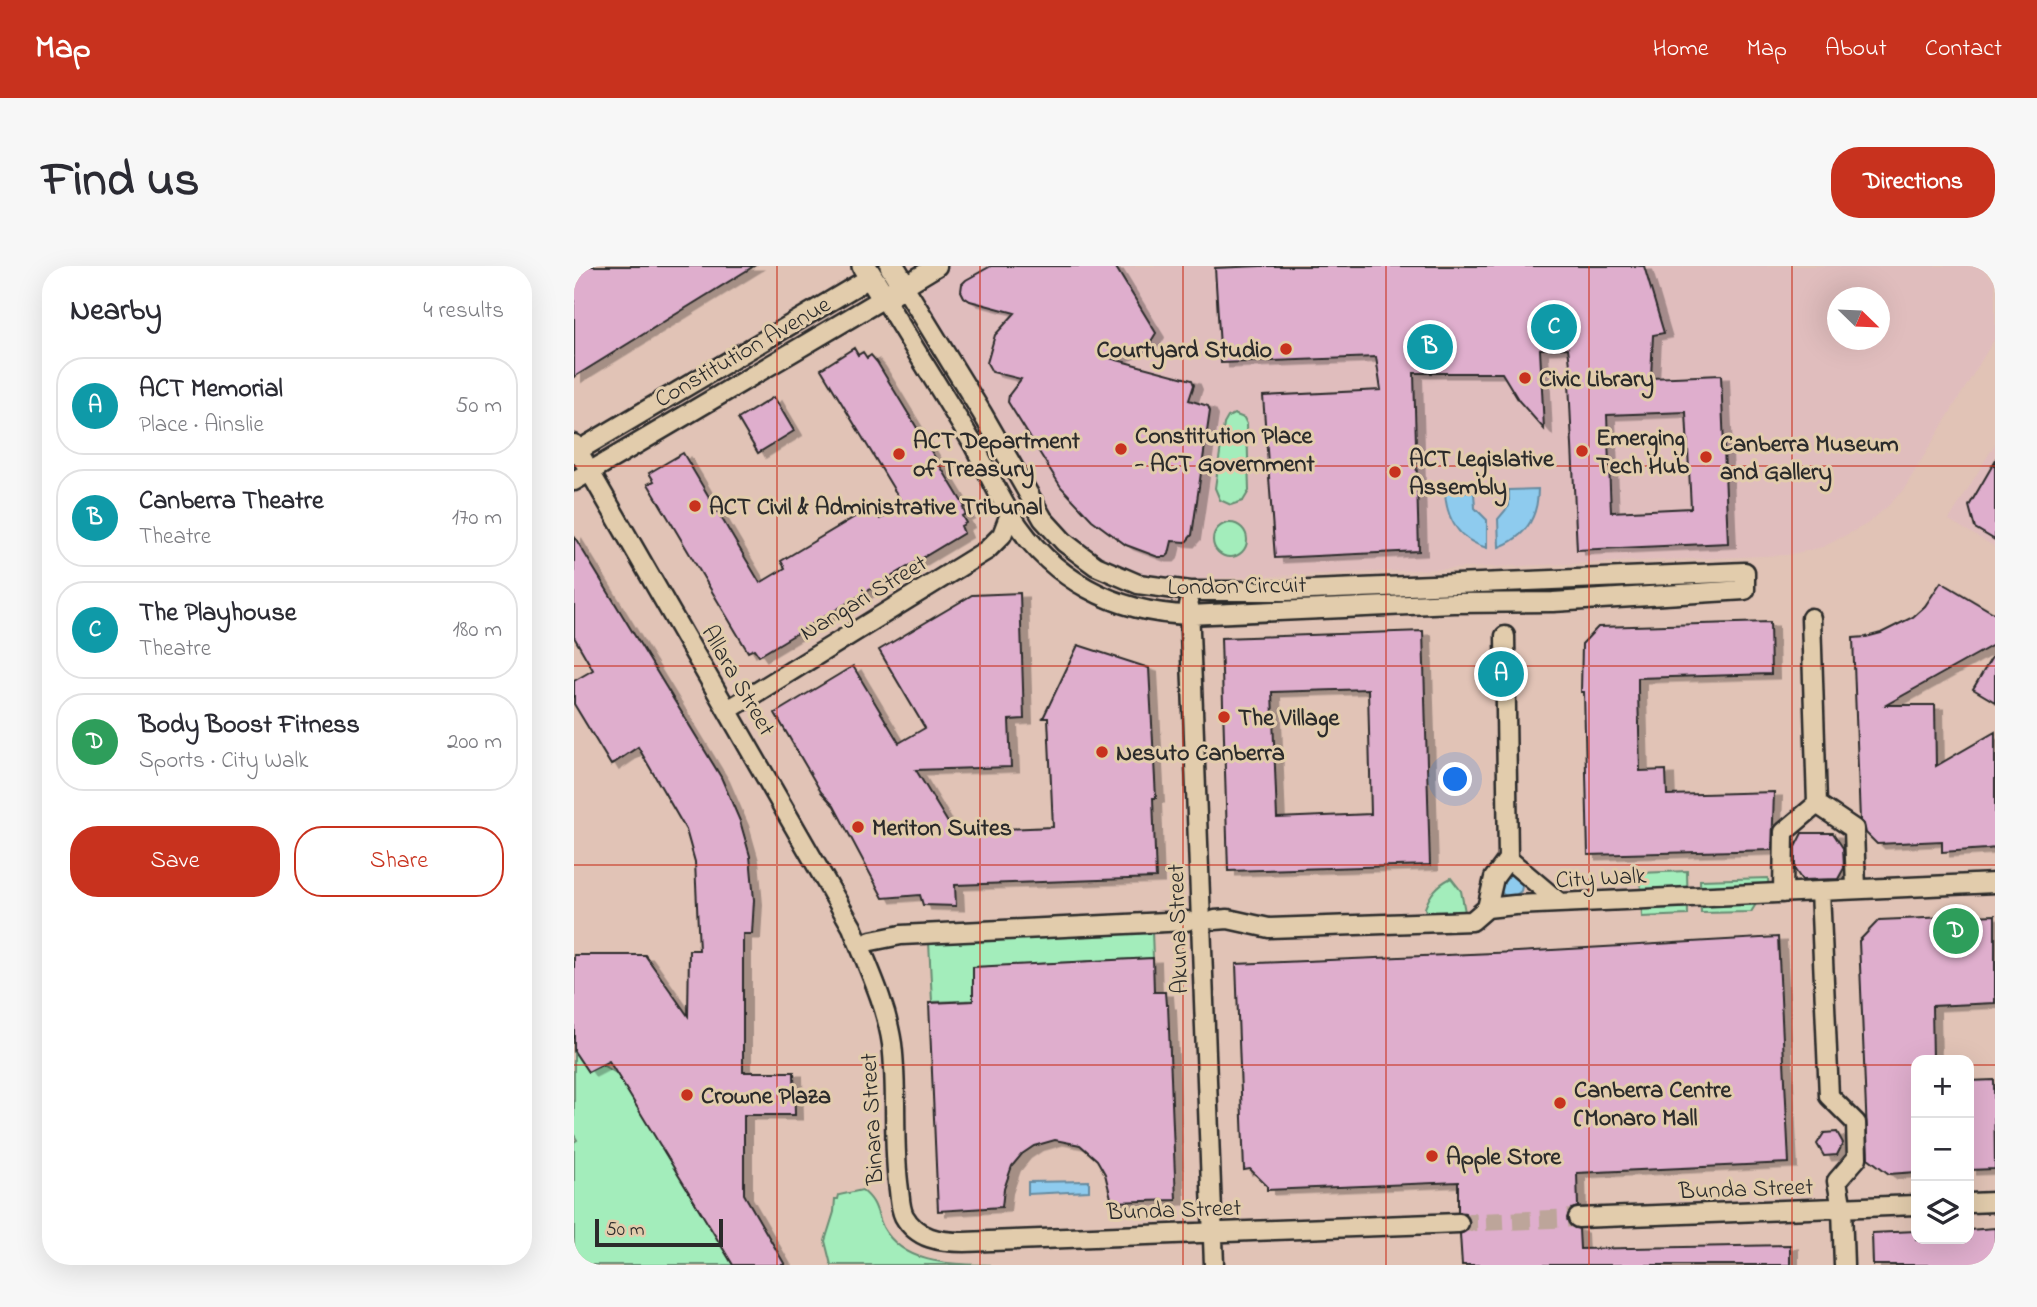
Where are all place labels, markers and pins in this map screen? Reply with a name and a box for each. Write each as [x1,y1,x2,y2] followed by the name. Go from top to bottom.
[1531,301,1577,353] pin: C
[1407,321,1453,373] pin: B
[1097,334,1272,370] place label: Courtyard Studio
[1278,341,1294,357] marker: Courtyard Studio
[1539,363,1654,399] place label: Civic Library
[1517,370,1533,386] marker: Civic Library
[1134,420,1315,483] place label: Constitution Place - ACT Government
[1596,422,1689,485] place label: Emerging Tech Hub
[913,425,1081,489] place label: ACT Department of Treasury
[1720,428,1899,492] place label: Canberra Museum and Gallery
[1113,441,1129,457] marker: Constitution Place - ACT Government
[1409,443,1555,507] place label: ACT Legislative Assembly
[1574,443,1590,459] marker: Emerging Tech Hub
[891,446,907,462] marker: ACT Department of Treasury
[1698,449,1714,465] marker: Canberra Museum and Gallery
[1387,464,1403,480] marker: ACT Legislative Assembly
[709,491,1043,526] place label: ACT Civil & Administrative Tribunal
[687,498,703,514] marker: ACT Civil & Administrative Tribunal
[1478,648,1524,700] pin: A
[1238,702,1341,738] place label: The Village
[1216,709,1232,725] marker: The Village
[1116,737,1285,772] place label: Nesuto Canberra
[1094,744,1110,760] marker: Nesuto Canberra
[872,812,1012,847] place label: Meriton Suites
[850,819,866,835] marker: Meriton Suites
[1933,905,1979,957] pin: D
[1574,1074,1732,1137] place label: Canberra Centre (Monaro Mall
[701,1080,831,1115] place label: Crowne Plaza
[679,1087,695,1103] marker: Crowne Plaza
[1552,1095,1568,1111] marker: Canberra Centre (Monaro Mall
[1446,1141,1562,1176] place label: Apple Store
[1424,1148,1440,1164] marker: Apple Store

